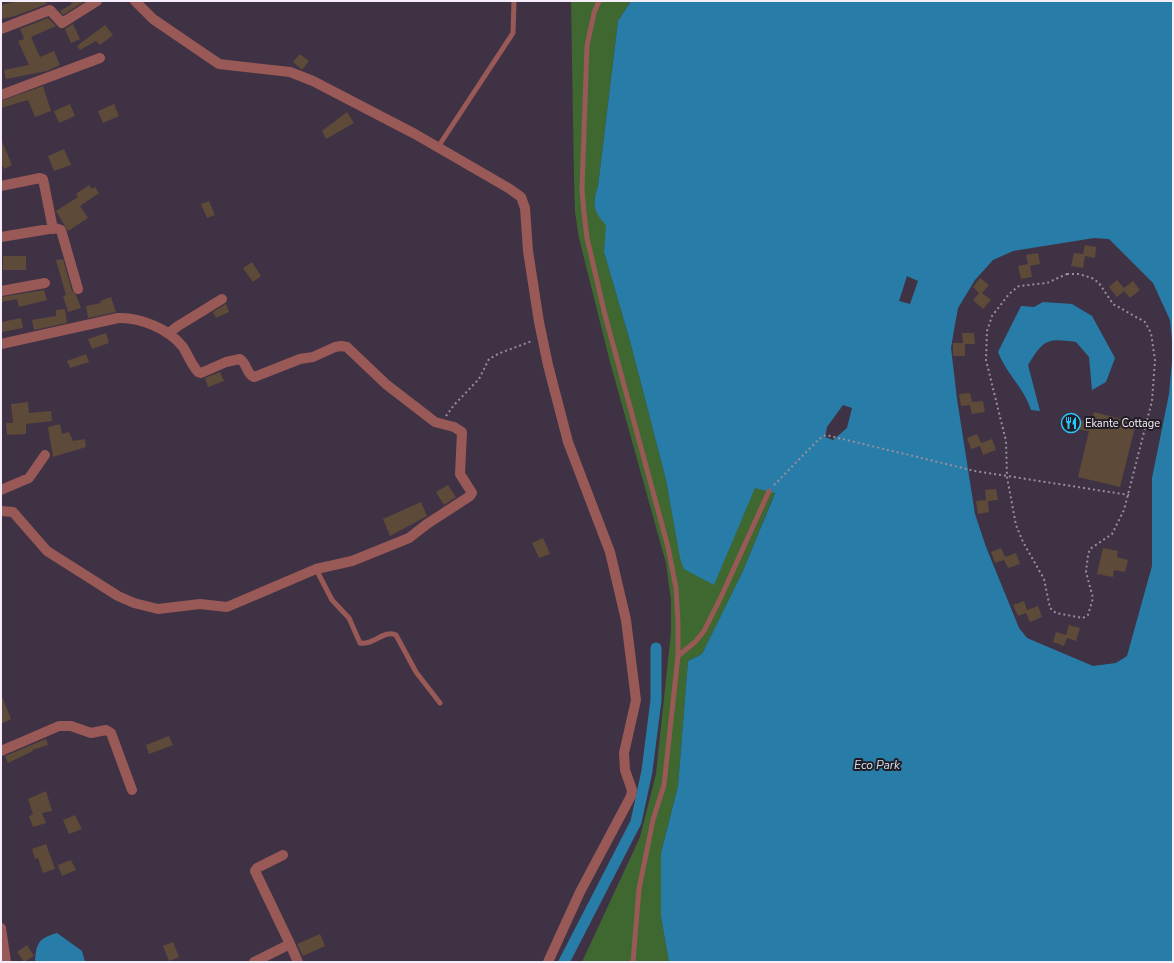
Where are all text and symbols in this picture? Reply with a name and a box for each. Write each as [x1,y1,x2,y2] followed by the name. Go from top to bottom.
[1060,412,1082,434] restaurant icon: Ekante Cottage
[1085,416,1160,431] place label: Ekante Cottage
[854,757,901,773] water label: Eco Park

